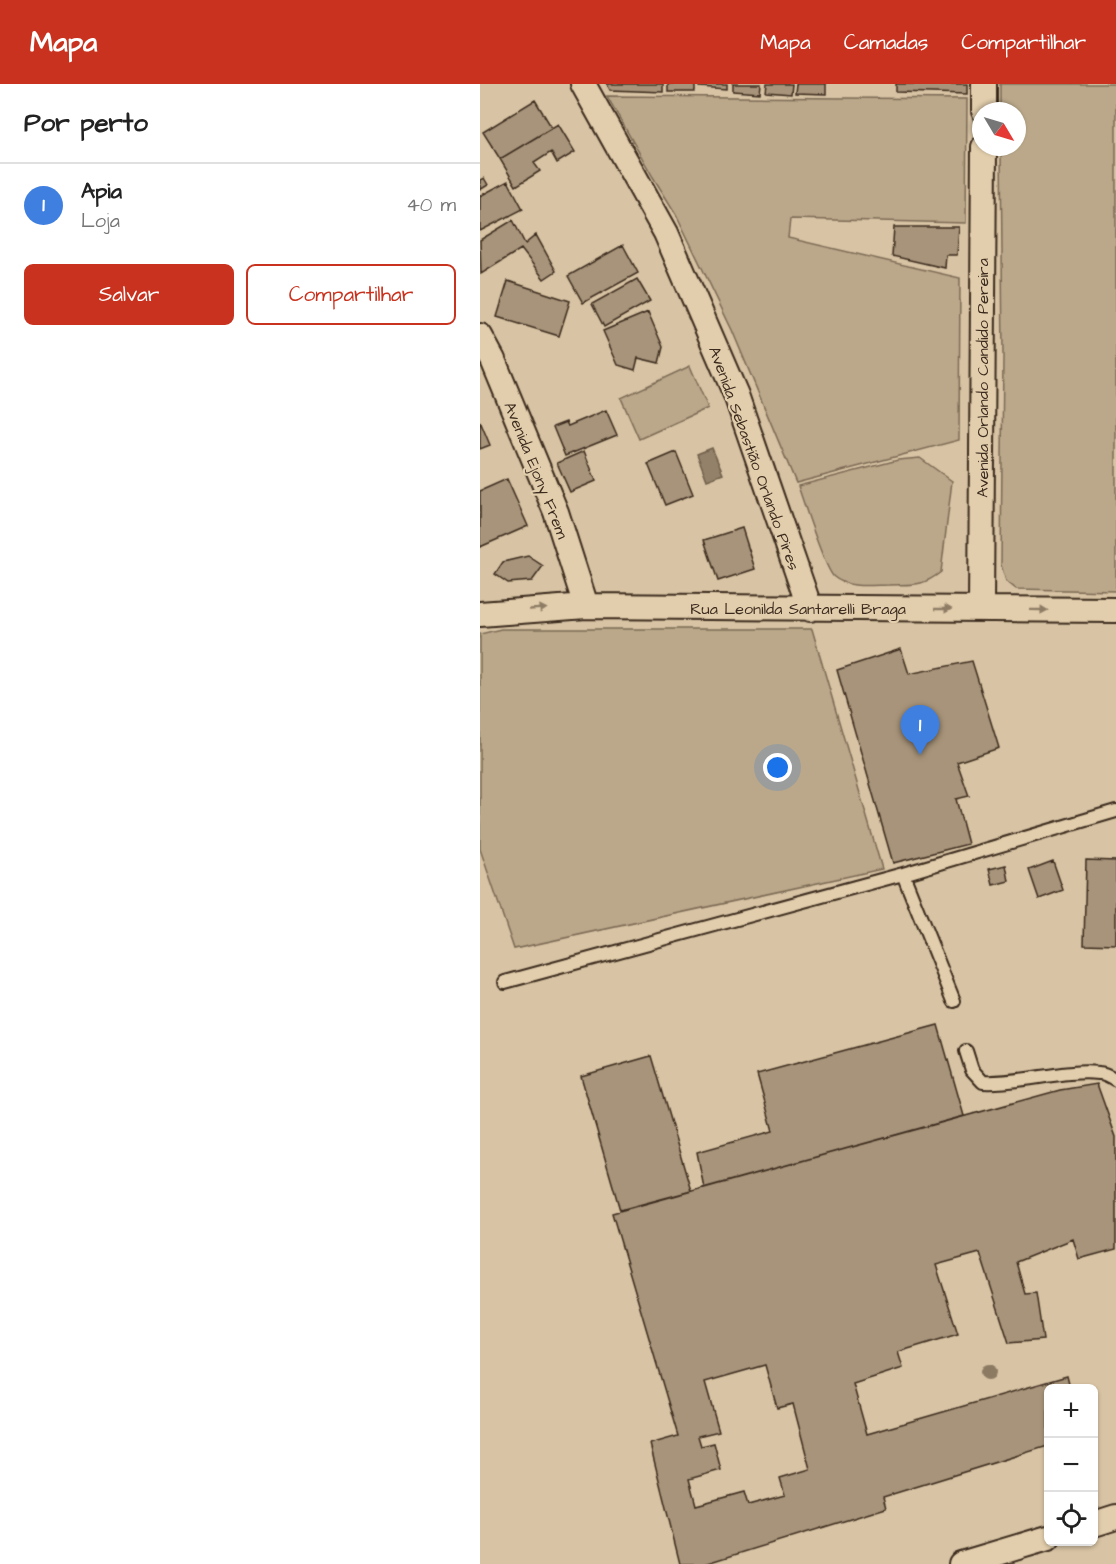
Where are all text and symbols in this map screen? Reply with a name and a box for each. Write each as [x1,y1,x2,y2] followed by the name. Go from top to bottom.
[30,23,97,62] text: Mapa
[760,28,811,57] text: Mapa
[844,28,928,57] text: Camadas
[961,28,1086,57] text: Compartilhar
[972,102,1026,156] north arrow
[24,105,148,141] text: Por perto
[81,176,122,207] text: Apia
[42,191,45,219] text: 1
[406,191,456,219] text: 40 m
[81,207,120,235] text: Loja
[972,258,994,498] street label: Avenida Orlando Candido Pereira
[24,264,234,325] button: Salvar
[246,264,456,325] button: Compartilhar
[703,343,805,573] street label: Avenida Sebastião Orlando Pires
[498,399,574,543] street label: Avenida Ejony Frem
[690,598,906,621] street label: Rua Leonilda Santarelli Braga
[529,604,548,614] one-way arrow
[934,604,953,614] one-way arrow
[1030,605,1049,614] one-way arrow
[900,706,940,755] pin: 1
[763,753,792,782] your location
[1044,1384,1098,1546] map controls
[1044,1384,1098,1438] button: +
[1044,1438,1098,1492] button: −
[1044,1492,1098,1546] button: locate

